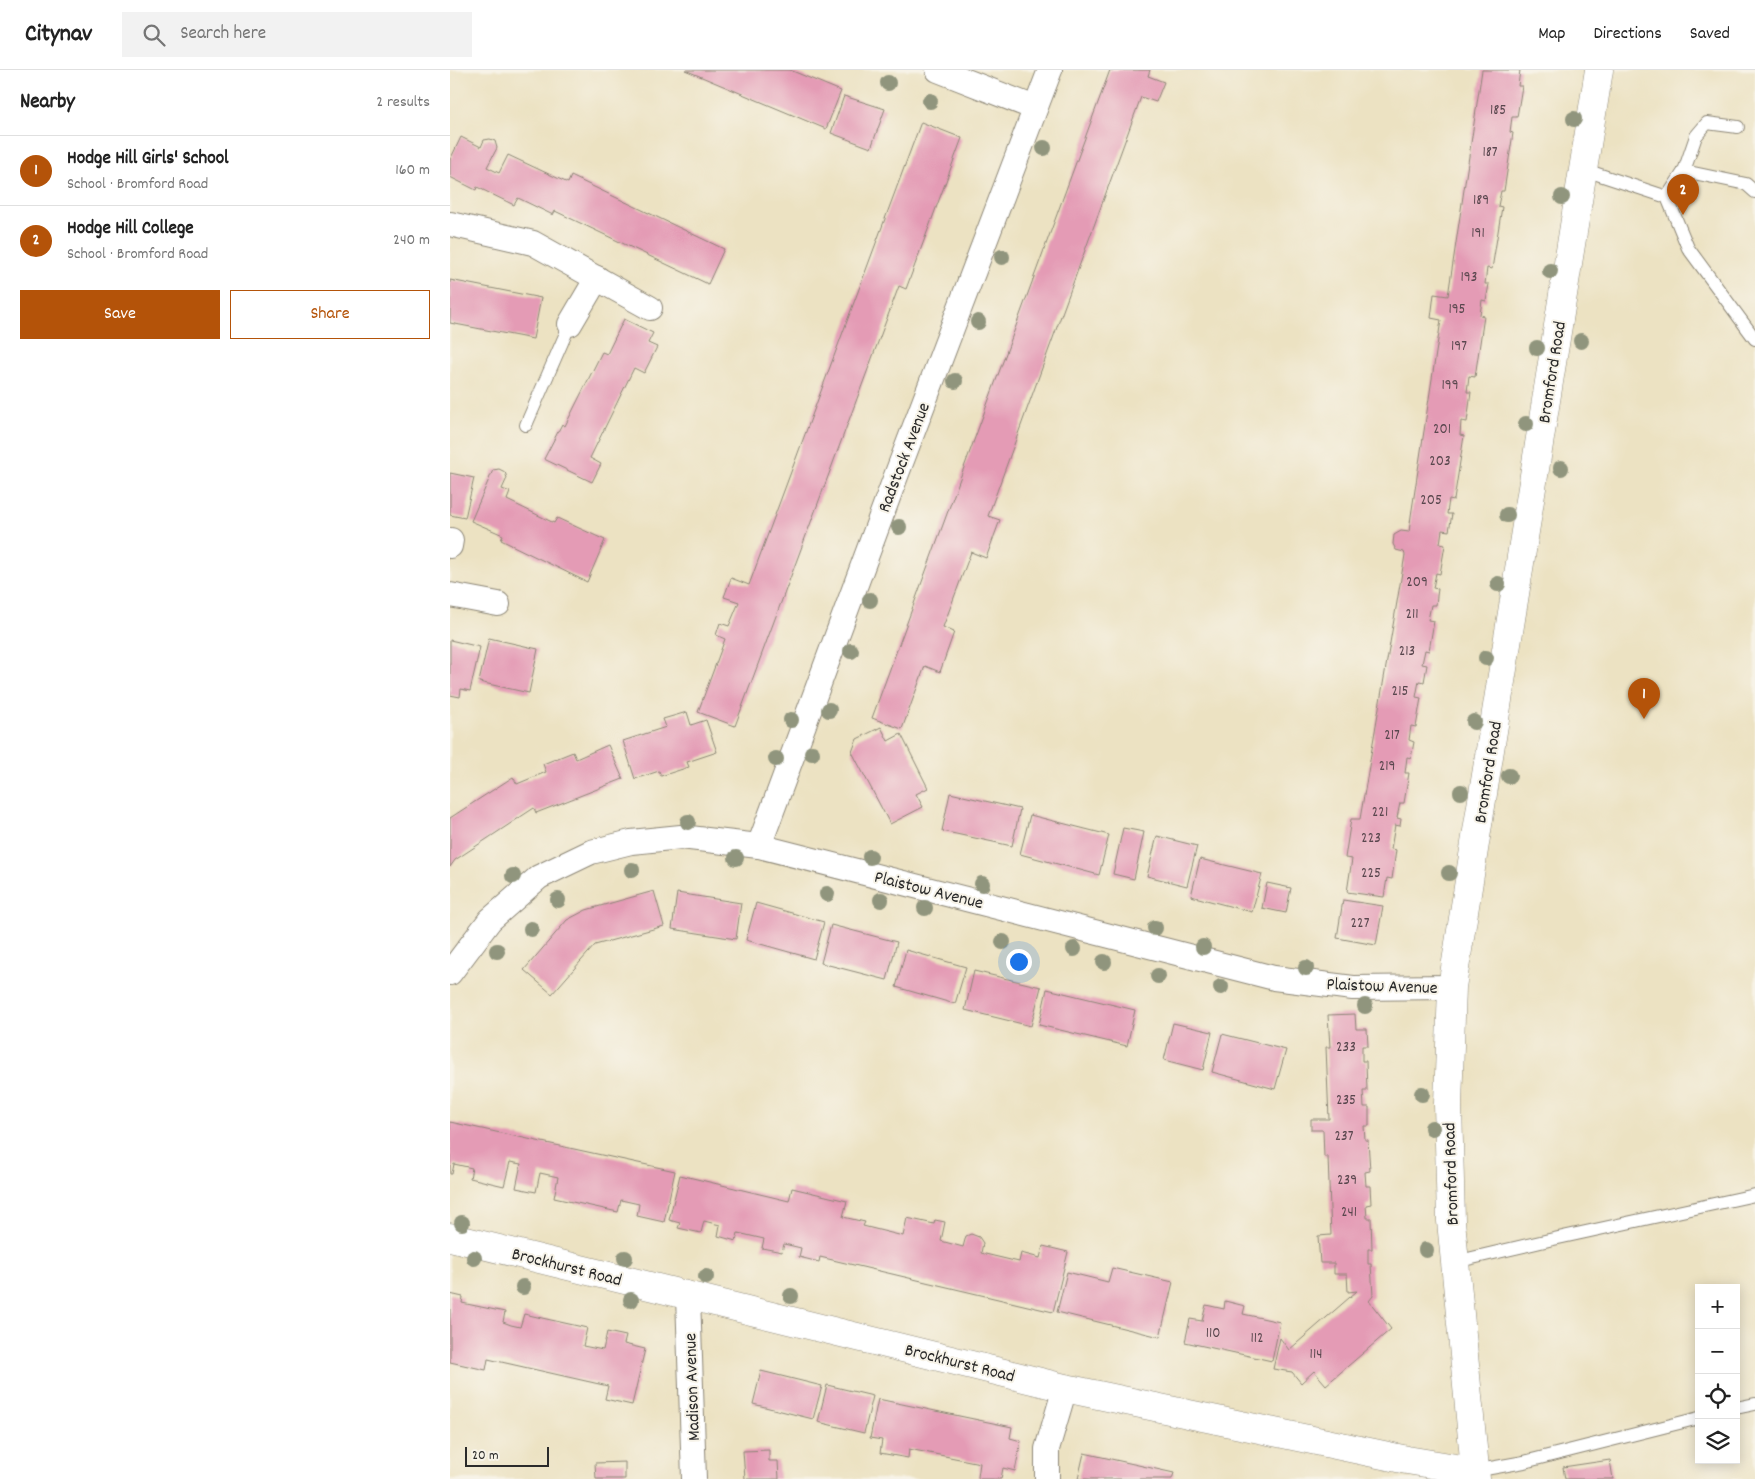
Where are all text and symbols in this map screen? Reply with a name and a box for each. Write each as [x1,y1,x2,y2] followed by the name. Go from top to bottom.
[122,12,472,57] search box
[25,18,92,52] text: Citynav
[140,21,168,49] icon: search
[180,21,266,48] text: Search here
[1538,22,1565,47] text: Map
[1593,22,1662,47] text: Directions
[1690,22,1730,47] text: Saved
[20,88,75,118] text: Nearby
[376,91,430,114] text: 2 results
[1490,100,1506,122] house number: 185
[1482,142,1498,164] house number: 187
[67,146,229,173] text: Hodge Hill Girls' School
[34,159,38,182] text: 1
[395,159,430,182] text: 160 m
[67,173,208,196] text: School · Bromford Road
[1667,174,1699,215] pin: 2
[1473,190,1489,212] house number: 189
[67,216,194,243] text: Hodge Hill College
[1471,223,1485,245] house number: 191
[33,229,40,252] text: 2
[393,229,430,252] text: 240 m
[67,243,208,266] text: School · Bromford Road
[1461,267,1477,289] house number: 193
[20,290,220,339] button: Save
[230,290,430,339] button: Share
[1448,299,1466,321] house number: 195
[1533,320,1574,425] street label: Bromford Road
[1451,336,1467,358] house number: 197
[1441,375,1459,397] house number: 199
[873,399,938,516] street label: Radstock Avenue
[1433,419,1451,441] house number: 201
[1429,451,1451,473] house number: 203
[1420,490,1442,512] house number: 205
[1406,572,1428,594] house number: 209
[1405,604,1419,626] house number: 211
[1399,641,1415,663] house number: 213
[1628,678,1660,719] pin: 1
[1392,681,1408,703] house number: 215
[1469,720,1510,825] street label: Bromford Road
[1384,725,1400,747] house number: 217
[1379,756,1395,778] house number: 219
[1372,802,1388,824] house number: 221
[1361,828,1381,850] house number: 223
[1361,863,1381,885] house number: 225
[871,866,986,917] street label: Plaistow Avenue
[1351,913,1370,935] house number: 227
[1006,949,1032,975] your location
[1326,973,1438,1002] street label: Plaistow Avenue
[1336,1037,1356,1059] house number: 233
[1336,1090,1356,1112] house number: 235
[1438,1122,1467,1226] street label: Bromford Road
[1335,1126,1354,1148] house number: 237
[1337,1170,1357,1192] house number: 239
[1341,1202,1357,1224] house number: 241
[509,1243,624,1294] street label: Brockhurst Road
[1695,1284,1740,1464] map controls
[1695,1284,1740,1329] button: +
[1206,1323,1220,1345] house number: 110
[1250,1328,1264,1350] house number: 112
[1695,1329,1740,1374] button: −
[679,1332,708,1441] street label: Madison Avenue
[902,1339,1017,1390] street label: Brockhurst Road
[1310,1344,1322,1366] house number: 114
[1695,1374,1740,1419] button: locate
[1695,1419,1740,1464] button: layers
[465,1444,549,1467] scale bar
[472,1446,499,1466] text: 20 m

